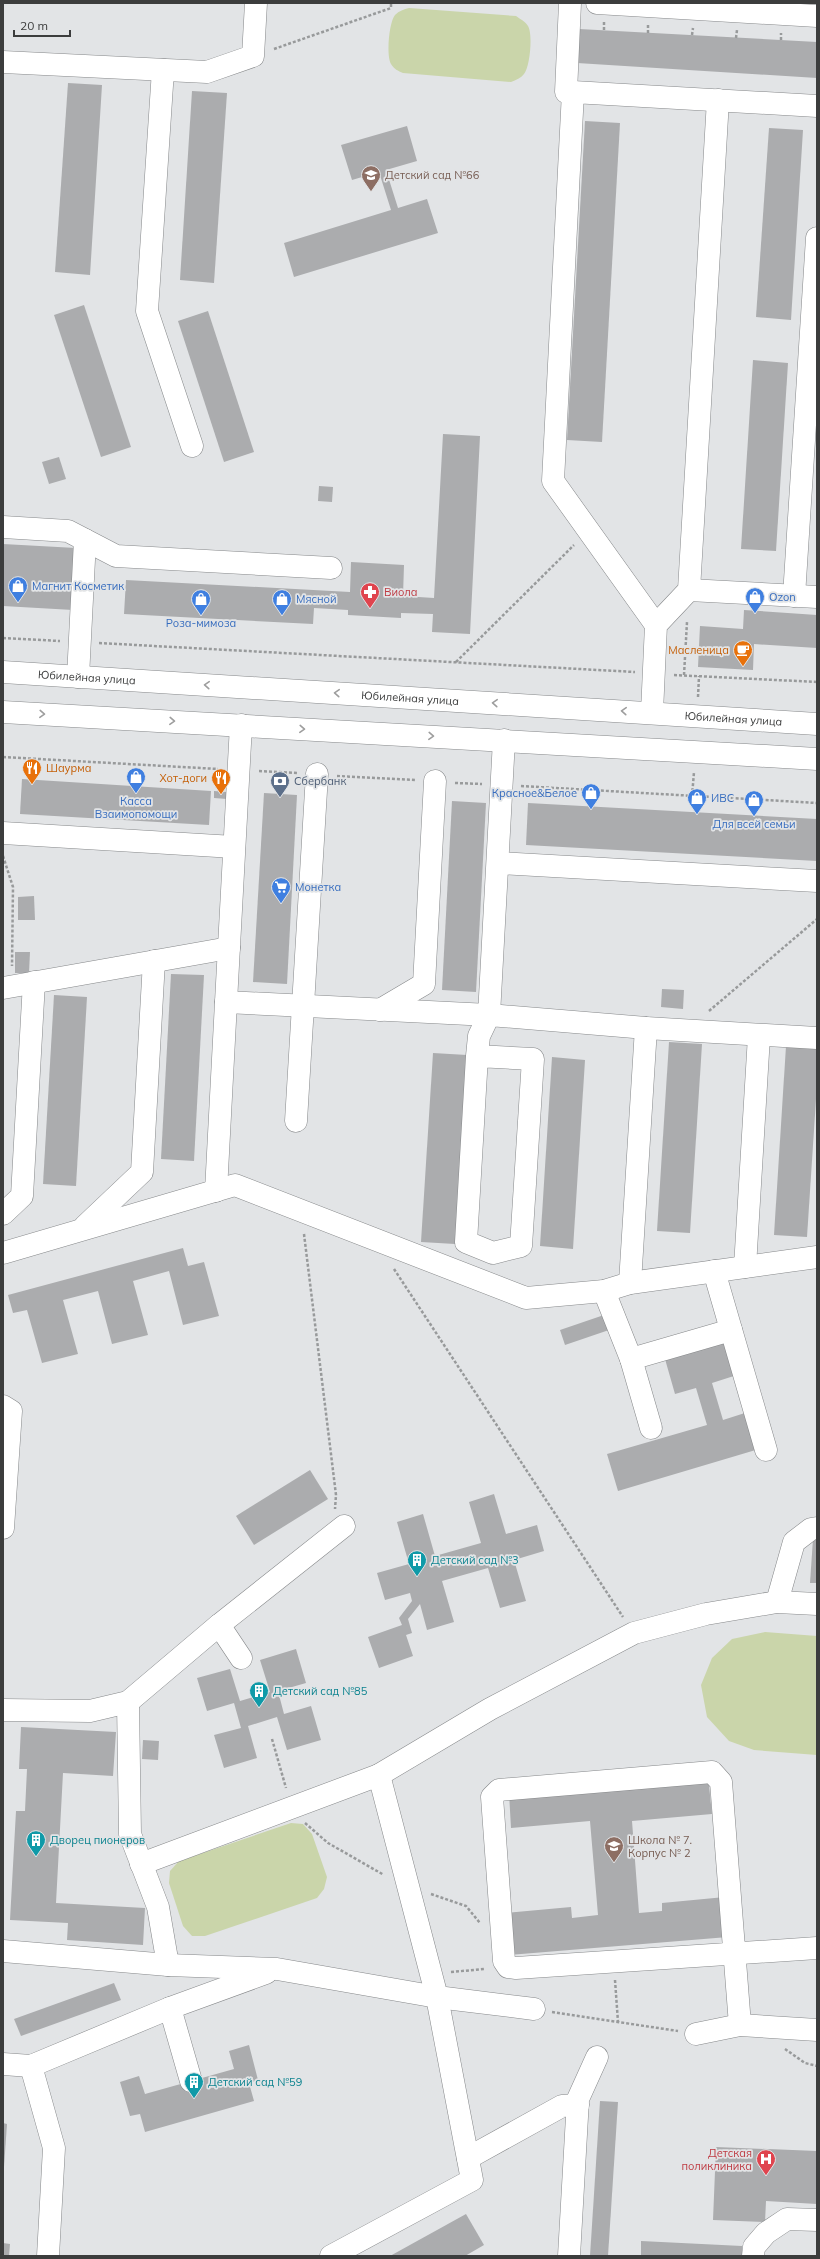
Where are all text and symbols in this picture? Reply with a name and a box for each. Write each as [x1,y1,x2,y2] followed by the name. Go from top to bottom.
[14,12,70,38] scale bar
[20,18,48,33] text: 20 m
[360,164,382,192] school or university icon: Детский сад №66
[385,168,480,182] place label: Детский сад №66
[7,575,29,603] shop icon: Магнит Косметик
[32,579,124,593] place label: Магнит Косметик
[359,581,381,609] pharmacy icon: Виола
[384,585,417,599] place label: Виола
[744,586,766,614] shop icon: Ozon
[190,588,212,616] shop icon: Роза-мимоза
[271,588,293,616] shop icon: Мясной
[769,590,796,604] place label: Ozon
[296,592,337,606] place label: Мясной
[166,616,236,630] place label: Роза-мимоза
[732,639,754,667] cafe icon: Масленица
[668,643,729,657] place label: Масленица
[38,667,136,687] street label: Юбилейная улица
[204,680,210,689] one-way arrow
[334,688,340,697] one-way arrow
[361,688,459,708] street label: Юбилейная улица
[492,698,498,707] one-way arrow
[621,706,627,715] one-way arrow
[684,709,783,729] street label: Юбилейная улица
[39,710,45,718] one-way arrow
[169,717,175,726] one-way arrow
[299,724,305,733] one-way arrow
[428,731,434,740] one-way arrow
[21,757,43,785] restaurant icon: Шаурма
[46,761,91,775] place label: Шаурма
[125,766,147,794] shop icon: Касса Взаимопомощи
[210,767,232,795] restaurant icon: Хот-доги
[269,770,291,798] bank icon: Сбербанк
[160,771,207,785] place label: Хот-доги
[294,774,346,788] place label: Сбербанк
[580,782,602,810] shop icon: Красное&Белое
[492,786,577,800] place label: Красное&Белое
[686,787,708,815] shop icon: ИВС
[743,789,765,817] shop icon: Для всей семьи
[711,791,734,805] place label: ИВС
[95,794,177,821] place label: Касса Взаимопомощи
[712,817,796,831] place label: Для всей семьи
[270,876,292,904] supermarket icon: Монетка
[295,880,341,894] place label: Монетка
[406,1549,428,1577] building icon: Детский сад №3
[431,1553,519,1567] place label: Детский сад №3
[248,1680,270,1708] building icon: Детский сад №85
[273,1684,368,1698] place label: Детский сад №85
[25,1829,47,1857] building icon: Дворец пионеров
[50,1833,145,1847] place label: Дворец пионеров
[628,1833,692,1860] place label: Школа № 7. Корпус № 2
[603,1835,625,1863] school or university icon: Школа № 7. Корпус № 2
[183,2071,205,2099] building icon: Детский сад №59
[208,2075,302,2089] place label: Детский сад №59
[682,2146,752,2173] place label: Детская поликлиника
[755,2148,777,2176] hospital icon: Детская поликлиника

